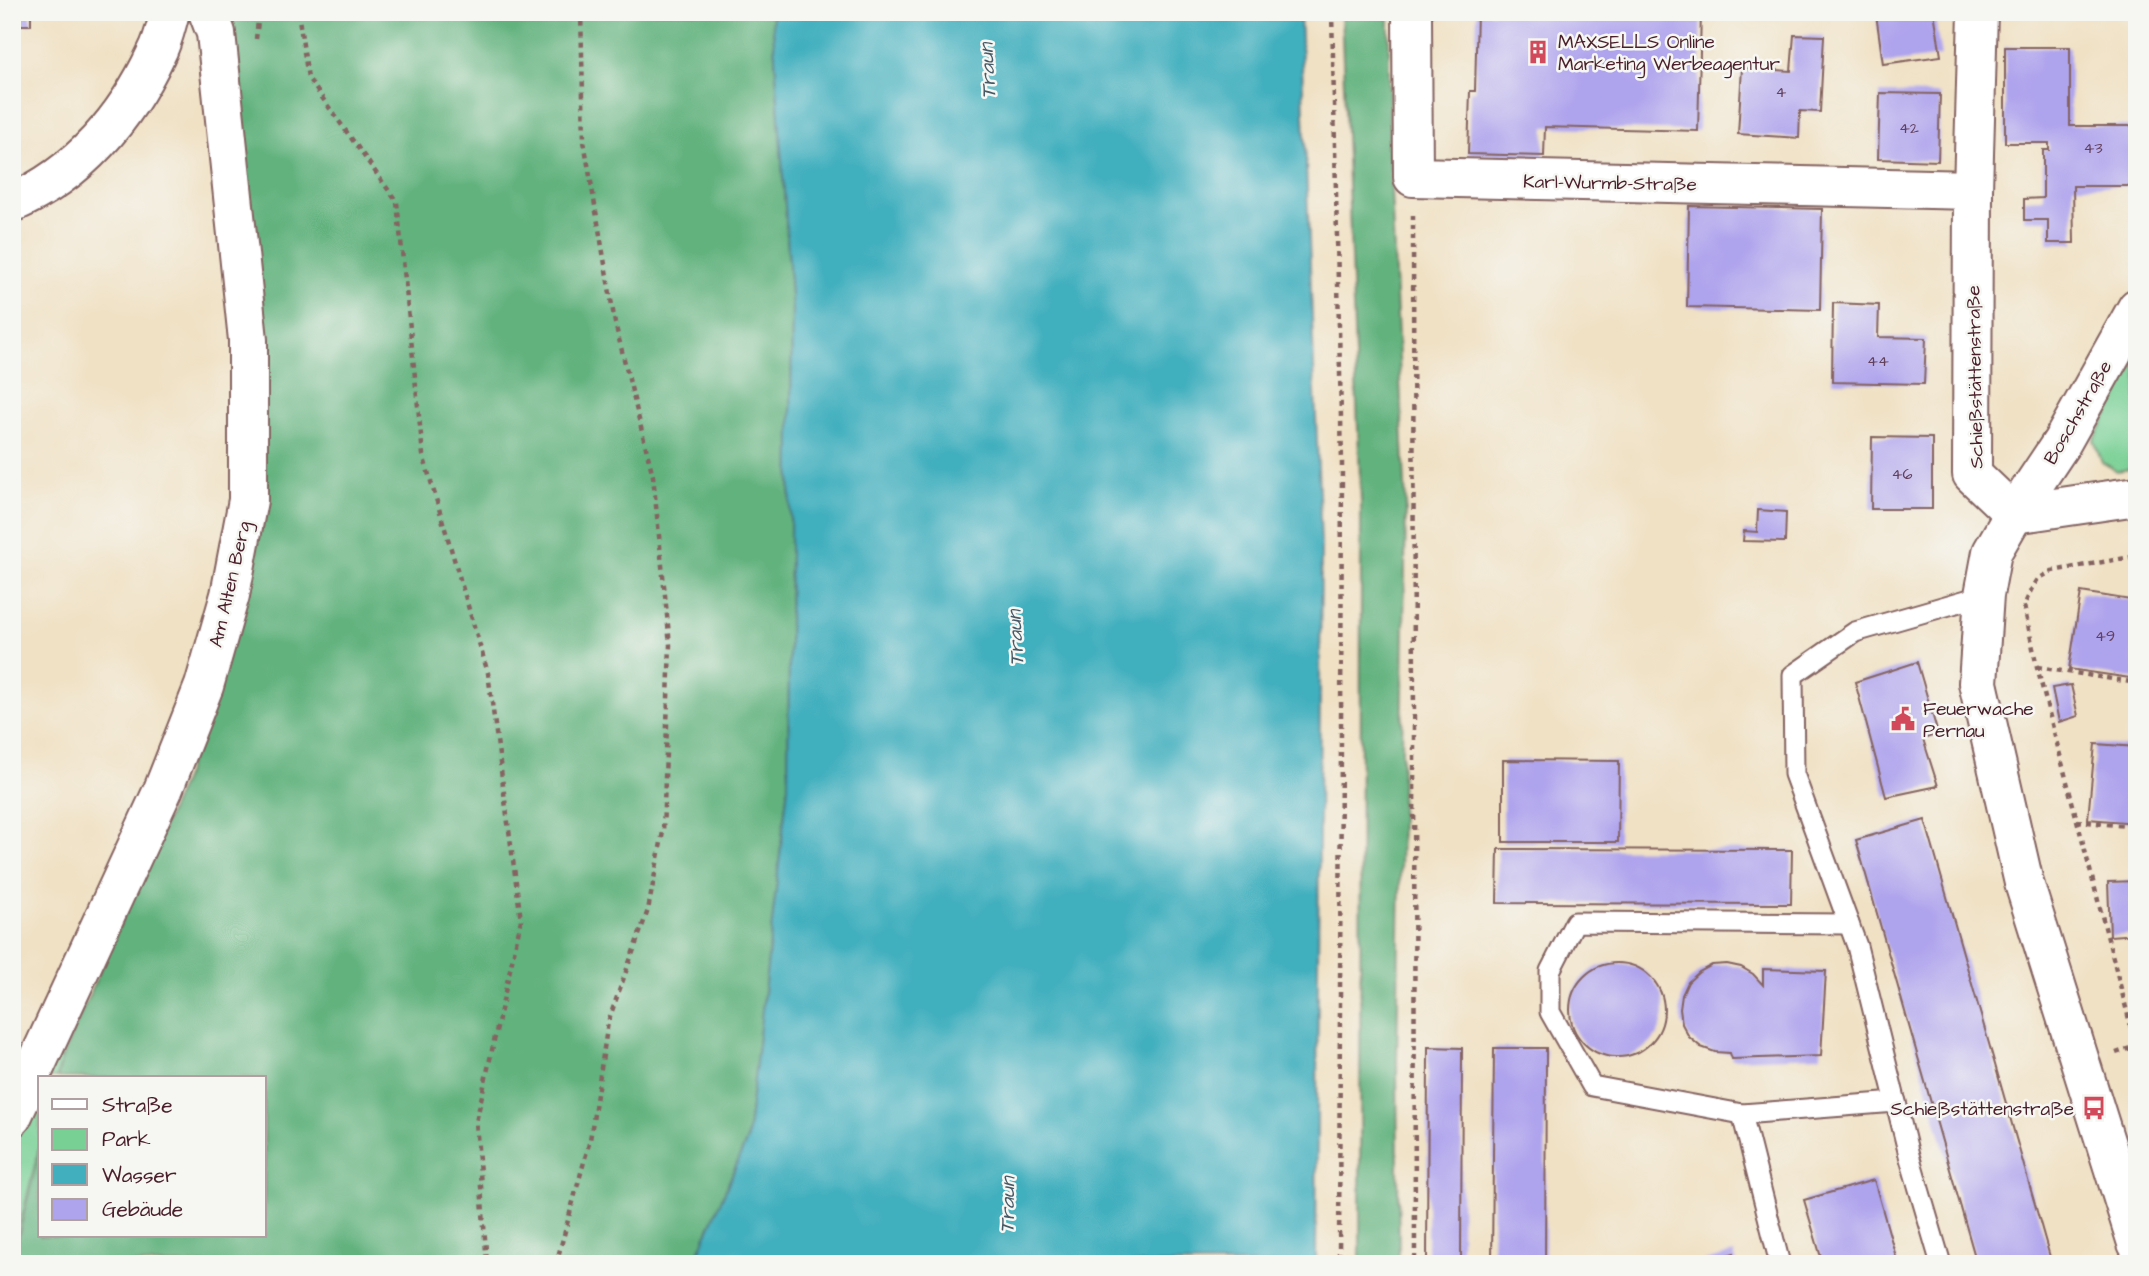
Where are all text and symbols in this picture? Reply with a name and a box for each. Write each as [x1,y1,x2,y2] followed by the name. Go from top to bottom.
[1558,29,1780,79] place label: MAXSELLS Online Marketing Werbeagentur
[1524,38,1552,66] building icon: MAXSELLS Online Marketing Werbeagentur
[971,41,1003,100] water label: Traun
[1776,81,1787,103] house number: 4
[1899,117,1919,139] house number: 42
[2083,137,2103,159] house number: 43
[1523,168,1697,199] street label: Karl-Wurmb-Straße
[1960,285,1991,469] street label: Schießstättenstraße
[1867,350,1889,372] house number: 44
[2038,356,2119,470] street label: Boschstraße
[1892,463,1912,485] house number: 46
[203,518,259,650] street label: Am Alten Berg
[999,608,1031,667] water label: Traun
[2095,625,2115,647] house number: 49
[1923,696,2034,745] place label: Feuerwache Pernau
[1889,705,1917,733] public building icon: Feuerwache Pernau
[38,1076,266,1238] legend
[102,1091,173,1120] text: Straße
[2080,1094,2108,1122] bus stop icon: Schießstättenstraße
[1891,1096,2074,1123] place label: Schießstättenstraße
[102,1125,151,1154] text: Park
[102,1161,177,1190] text: Wasser
[993,1175,1023,1234] water label: Traun
[102,1195,183,1224] text: Gebäude

